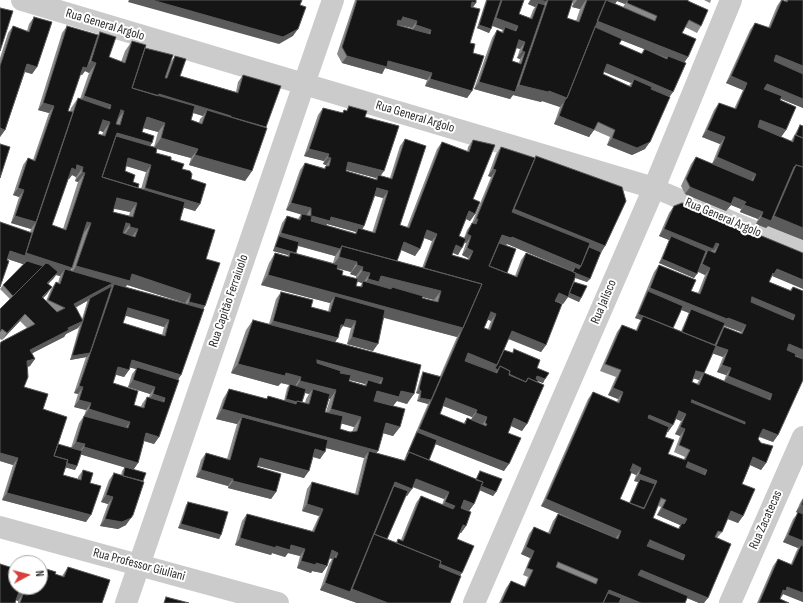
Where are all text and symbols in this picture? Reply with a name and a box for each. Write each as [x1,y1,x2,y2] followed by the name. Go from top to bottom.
[64,6,146,44] street label: Rua General Argolo
[374,98,456,136] street label: Rua General Argolo
[682,195,764,241] street label: Rua General Argolo
[206,253,252,349] street label: Rua Capitão Ferraiuolo
[588,278,620,326] street label: Rua Jalisco
[746,488,786,552] street label: Rua Zacatecas
[91,545,187,585] street label: Rua Professor Giuliani
[8,555,48,595] north arrow
[33,570,46,577] text: N

